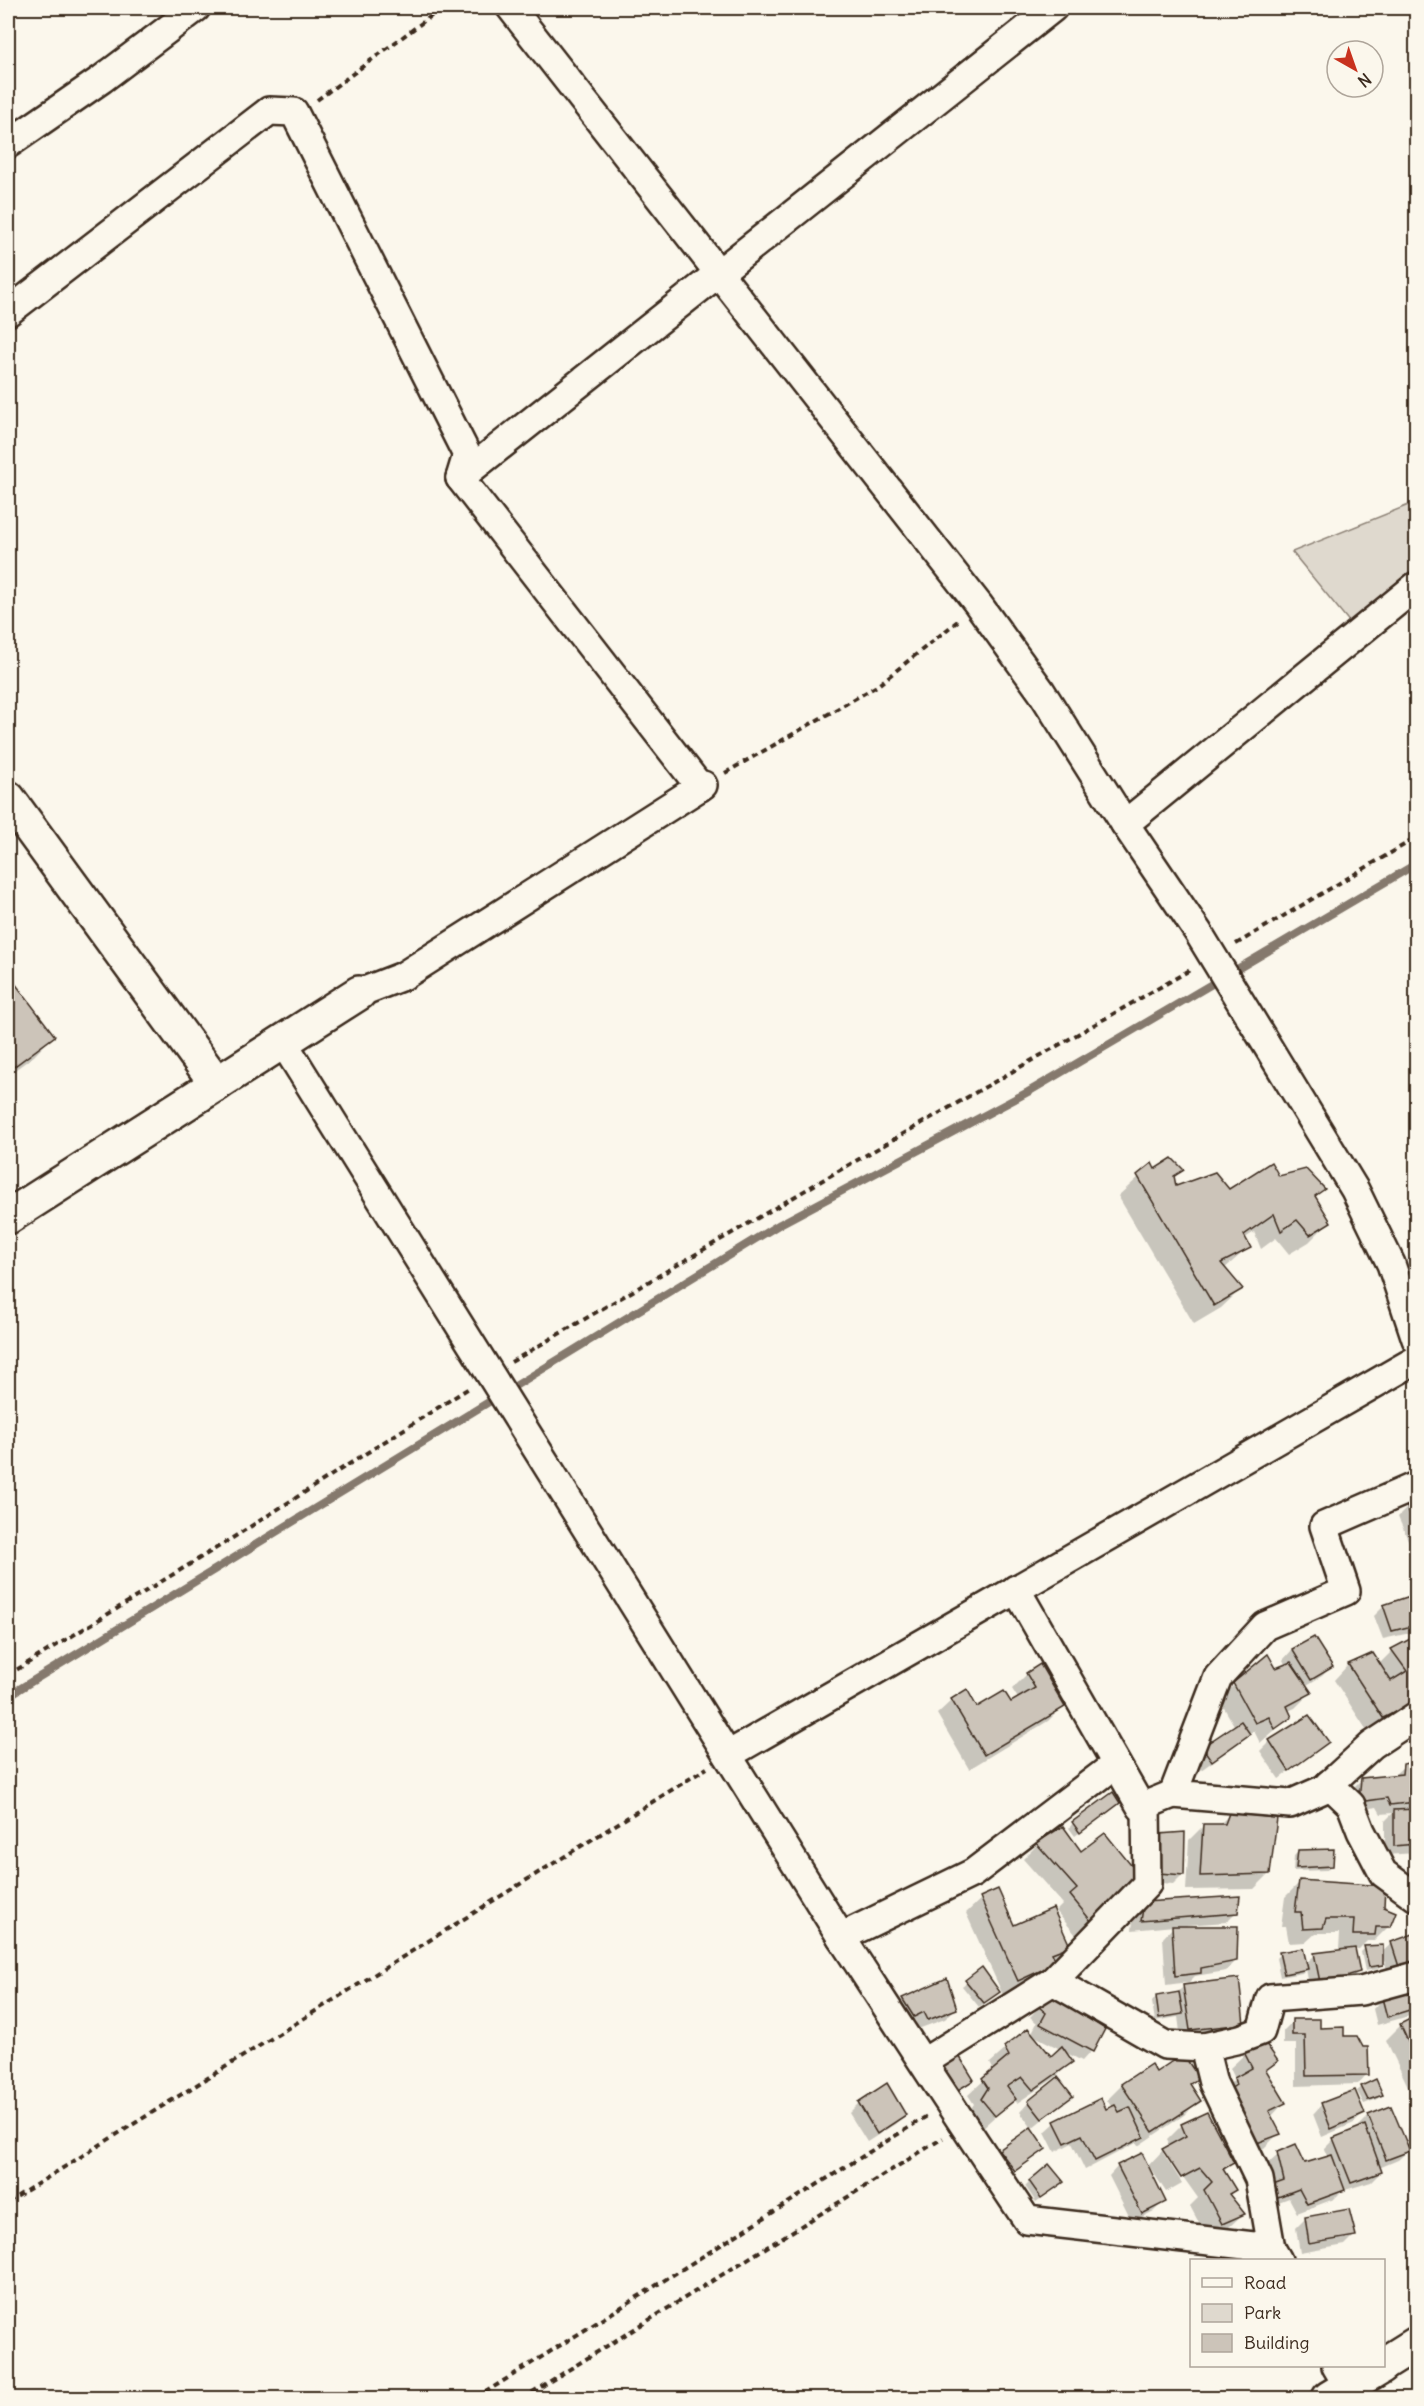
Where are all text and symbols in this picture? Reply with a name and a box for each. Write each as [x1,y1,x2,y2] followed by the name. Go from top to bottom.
[1325,39,1385,99] north arrow
[1354,69,1375,92] text: N
[1190,2259,1385,2367] legend
[1244,2271,1287,2294] text: Road
[1244,2301,1281,2324] text: Park
[1244,2331,1309,2354] text: Building

